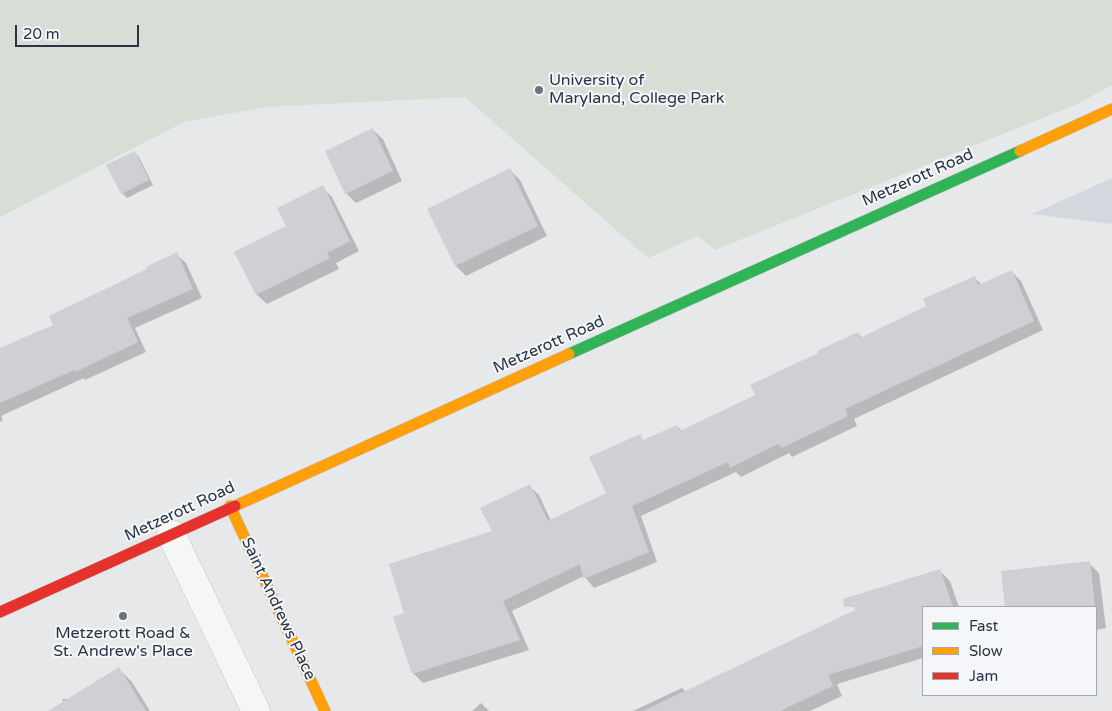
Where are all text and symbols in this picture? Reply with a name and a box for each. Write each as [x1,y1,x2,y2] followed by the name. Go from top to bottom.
[18,15,141,47] scale bar
[23,25,60,43] text: 20 m
[549,71,724,109] place label: University of Maryland, College Park
[533,84,545,96] marker: University of Maryland, College Park
[859,145,977,211] street label: Metzerott Road
[490,312,608,378] street label: Metzerott Road
[122,478,238,546] street label: Metzerott Road
[237,535,319,683] street label: Saint Andrews Place
[922,606,1097,696] legend
[117,610,129,622] marker: Metzerott Road & St. Andrew's Place
[969,617,998,635] text: Fast
[53,624,193,662] place label: Metzerott Road & St. Andrew's Place
[969,642,1003,660] text: Slow
[969,667,998,685] text: Jam

